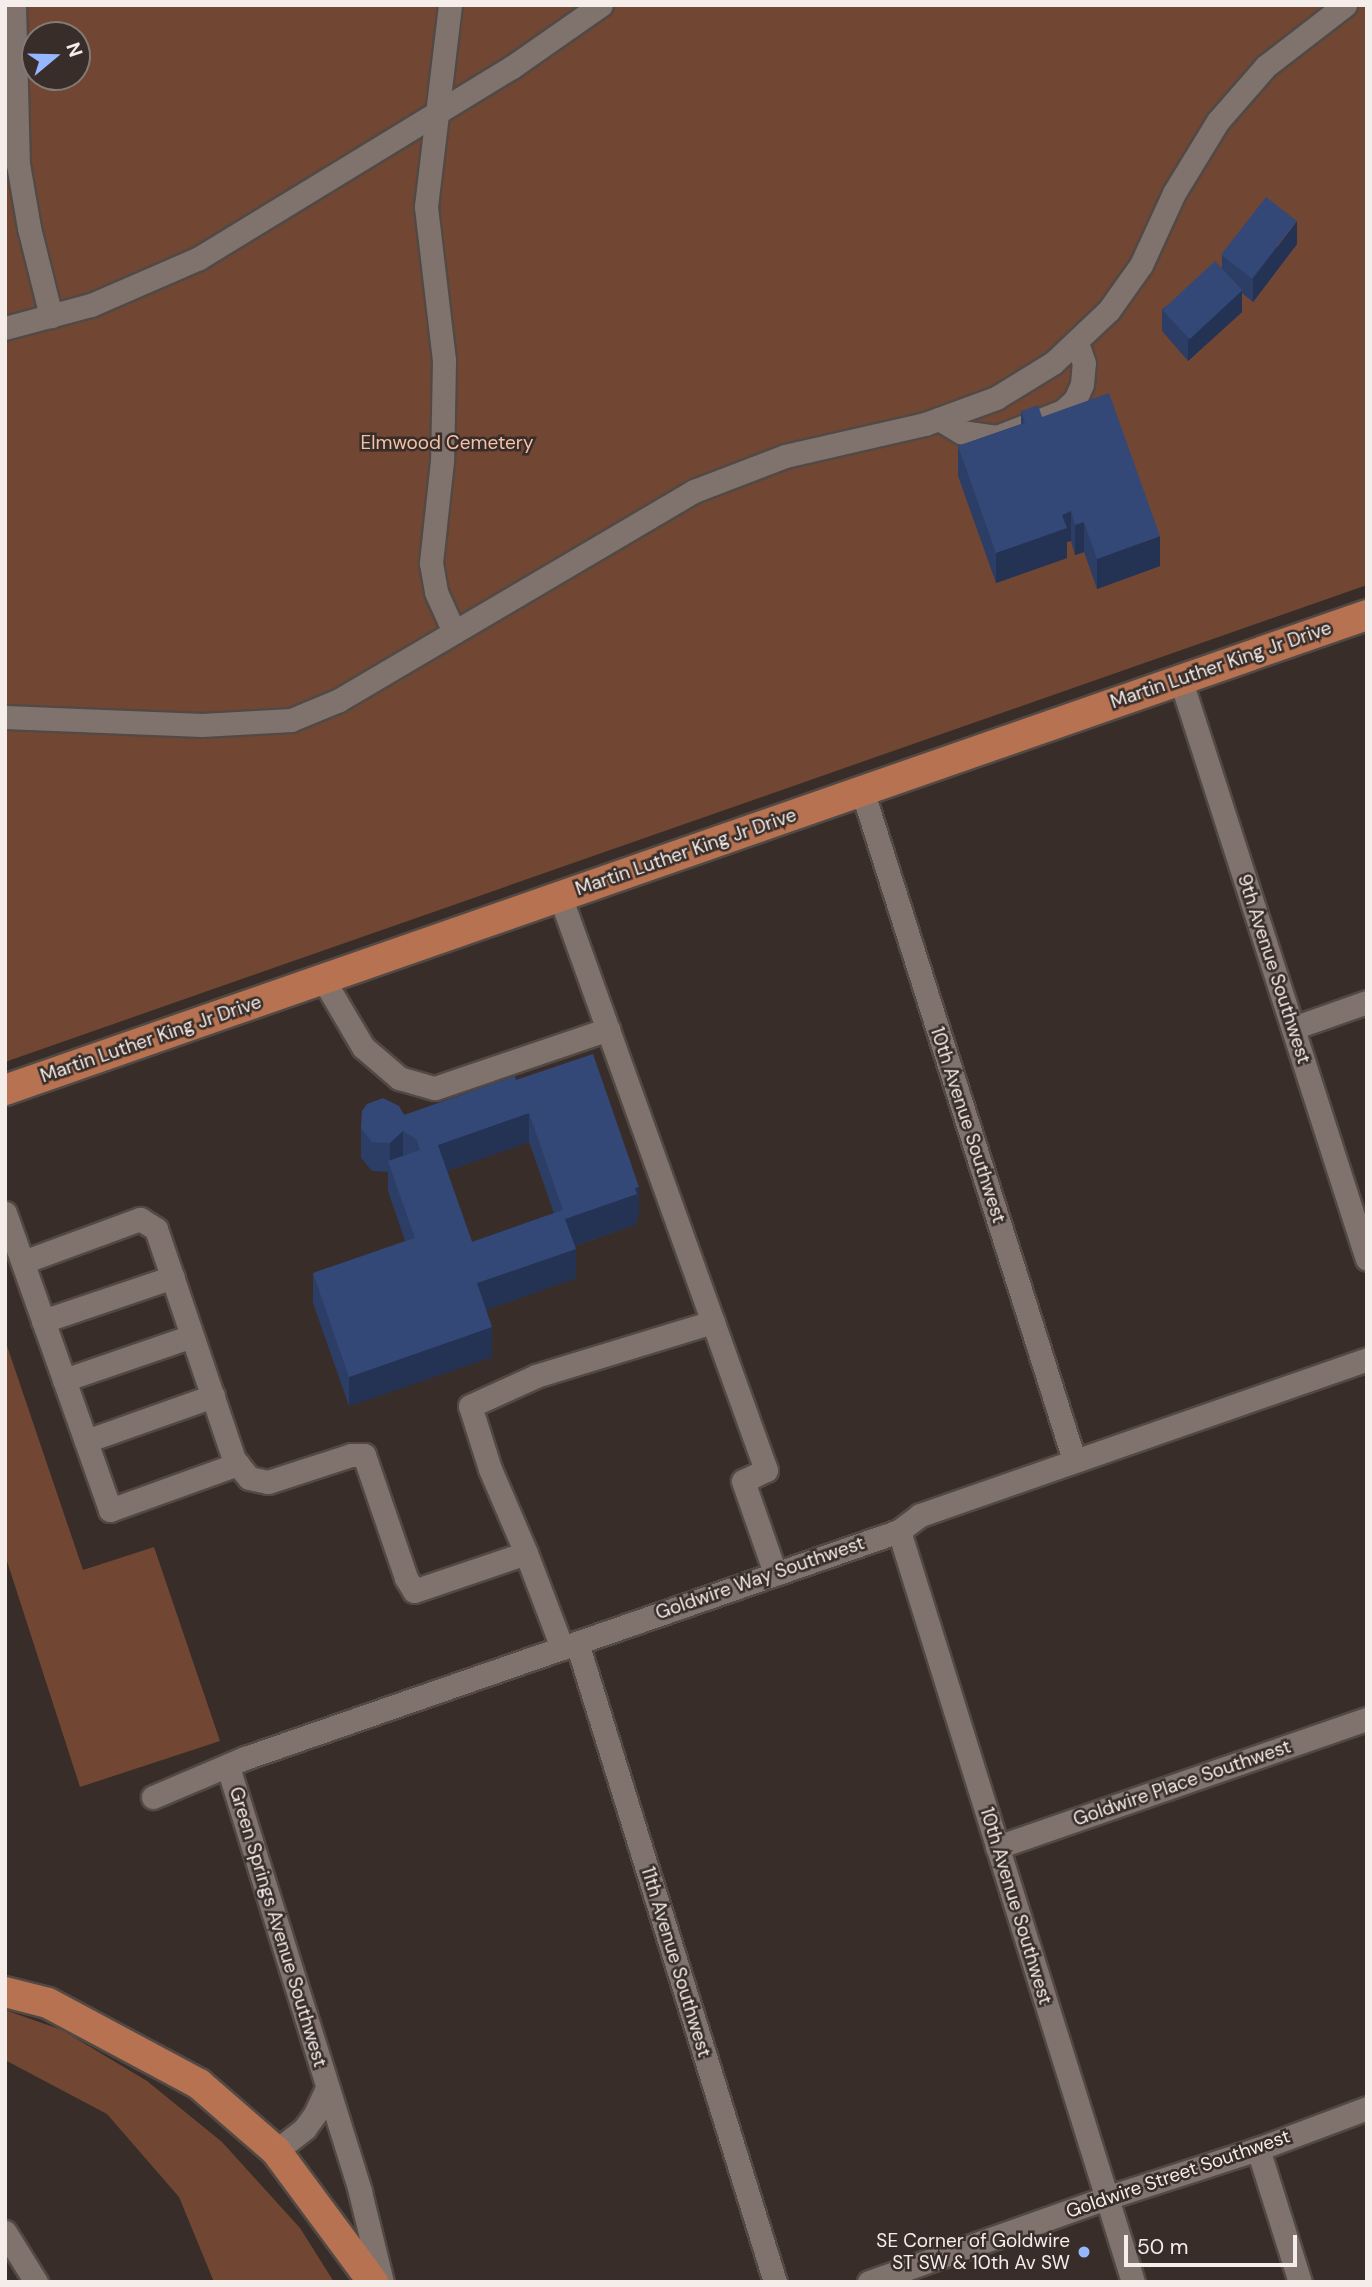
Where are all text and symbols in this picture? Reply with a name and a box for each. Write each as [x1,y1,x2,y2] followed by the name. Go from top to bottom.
[21,21,91,91] north arrow
[60,39,89,60] text: N
[361,432,533,454] park label: Elmwood Cemetery
[1107,616,1335,714] street label: Martin Luther King Jr Drive
[572,803,800,901] street label: Martin Luther King Jr Drive
[1233,871,1315,1067] street label: 9th Avenue Southwest
[37,990,265,1088] street label: Martin Luther King Jr Drive
[925,1024,1011,1226] street label: 10th Avenue Southwest
[652,1531,868,1625] street label: Goldwire Way Southwest
[1070,1735,1294,1831] street label: Goldwire Place Southwest
[224,1784,332,2070] street label: Green Springs Avenue Southwest
[975,1805,1057,2007] street label: 10th Avenue Southwest
[636,1864,716,2060] street label: 11th Avenue Southwest
[1063,2125,1293,2223] street label: Goldwire Street Southwest
[1127,2220,1300,2264] scale bar
[876,2230,1070,2274] place label: SE Corner of Goldwire ST SW & 10th Av SW
[1137,2233,1188,2261] text: 50 m
[1076,2244,1092,2260] marker: SE Corner of Goldwire ST SW & 10th Av SW

